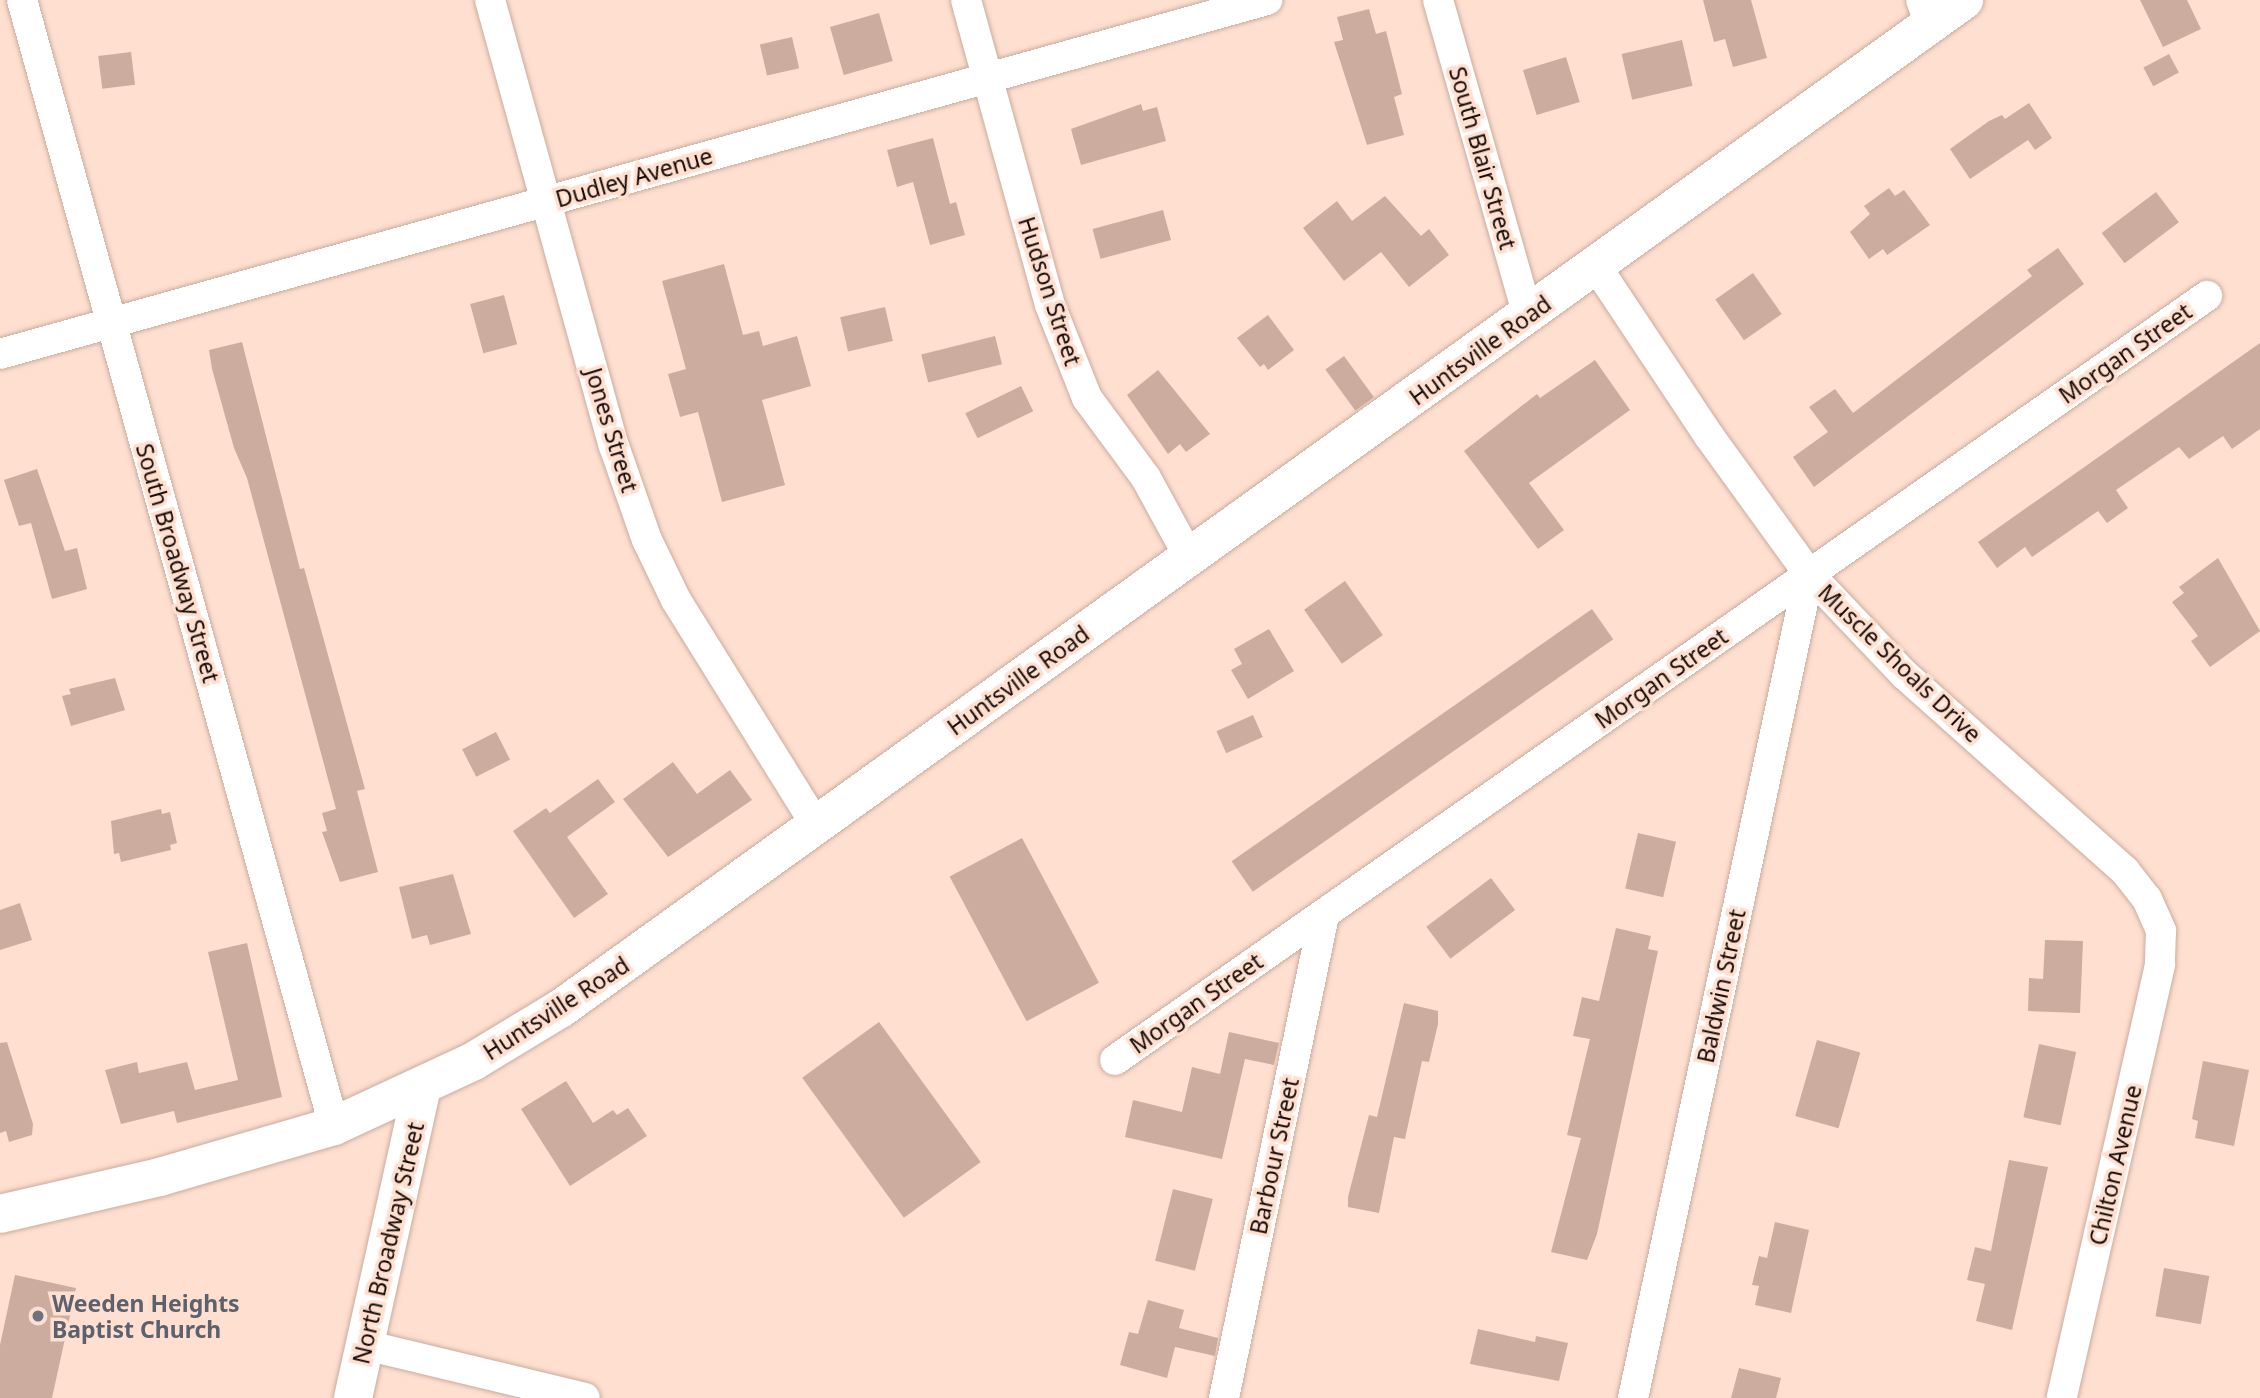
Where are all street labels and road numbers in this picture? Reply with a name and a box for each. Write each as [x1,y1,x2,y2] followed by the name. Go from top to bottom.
[1444,64,1522,252] street label: South Blair Street
[552,141,716,213] street label: Dudley Avenue
[1013,213,1087,369] street label: Hudson Street
[1404,289,1556,411] street label: Huntsville Road
[2053,297,2197,409] street label: Morgan Street
[580,364,644,496] street label: Jones Street
[131,440,225,686] street label: South Broadway Street
[1813,578,1987,748] street label: Muscle Shoals Drive
[942,619,1094,741] street label: Huntsville Road
[1589,622,1733,734] street label: Morgan Street
[1691,907,1751,1065] street label: Baldwin Street
[1124,947,1268,1059] street label: Morgan Street
[478,951,634,1065] street label: Huntsville Road
[1244,1075,1304,1237] street label: Barbour Street
[2083,1082,2147,1248] street label: Chilton Avenue
[347,1119,429,1367] street label: North Broadway Street

